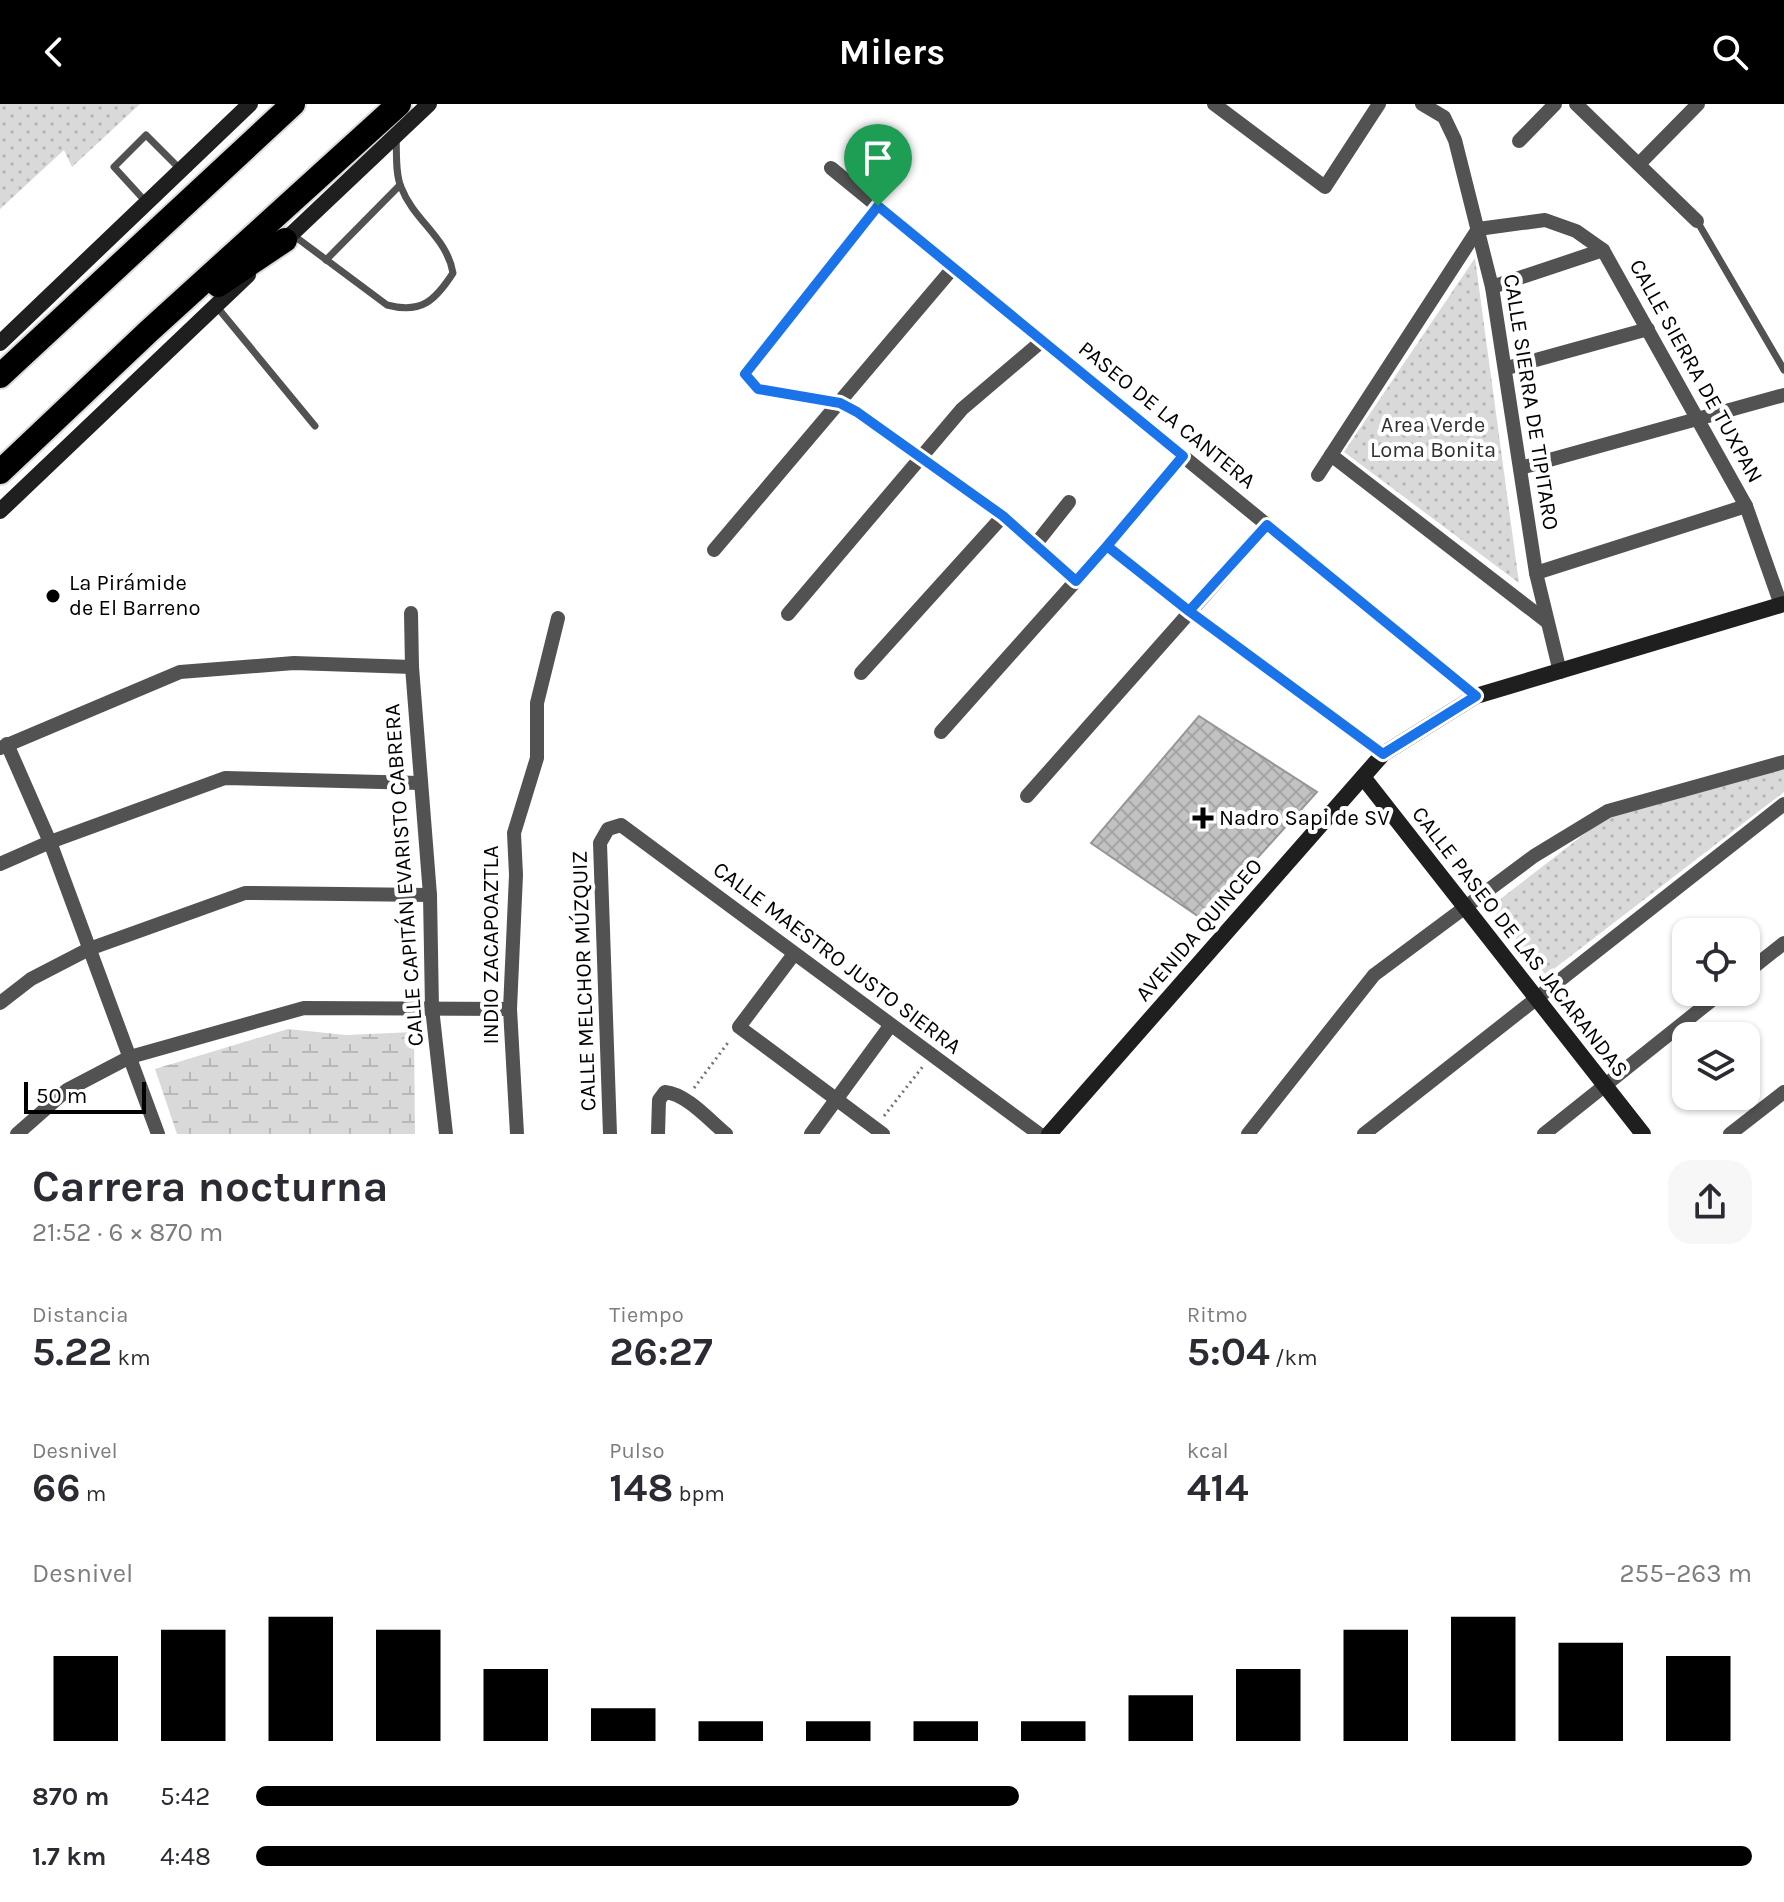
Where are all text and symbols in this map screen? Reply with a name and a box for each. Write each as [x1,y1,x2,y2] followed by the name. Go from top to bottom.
[32,30,76,74] icon: back
[1708,30,1752,74] icon: search
[839,31,945,73] text: Milers
[844,124,912,206] pin
[856,136,900,180] icon: arrive
[1624,255,1768,487] street label: CALLE SIERRA DE TUXPAN
[1498,272,1564,532] street label: CALLE SIERRA DE TIPITARO
[1073,336,1261,495] street label: PASEO DE LA CANTERA
[1370,412,1496,463] park label: Area Verde Loma Bonita
[69,570,201,621] place label: La Pirámide de El Barreno
[44,587,62,605] marker: La Pirámide de El Barreno
[378,702,429,1047] street label: CALLE CAPITÁN EVARISTO CABRERA
[1406,802,1634,1082] street label: CALLE PASEO DE LAS JACARANDAS
[1219,805,1390,831] place label: Nadro Sapi de SV
[1194,809,1212,827] marker: Nadro Sapi de SV
[478,845,504,1045] street label: INDIO ZACAPOAZTLA
[565,850,602,1112] street label: CALLE MELCHOR MÚZQUIZ
[1130,853,1268,1007] street label: AVENIDA QUINCEO
[708,856,966,1060] street label: CALLE MAESTRO JUSTO SIERRA
[1672,918,1760,1110] map controls
[1672,918,1760,1006] button: locate
[1672,1022,1760,1110] button: layers
[24,1078,146,1114] scale bar
[36,1083,87,1109] text: 50 m
[1668,1160,1752,1244] button: share
[32,1161,389,1212] text: Carrera nocturna
[32,1217,223,1248] text: 21:52 · 6 × 870 m
[32,1302,128,1328] text: Distancia
[609,1302,684,1328] text: Tiempo
[1187,1302,1248,1328] text: Ritmo
[32,1328,112,1375] text: 5.22
[609,1328,713,1375] text: 26:27
[1187,1328,1270,1375] text: 5:04
[112,1345,150,1371] text: km
[1270,1345,1318,1371] text: /km
[32,1438,118,1464] text: Desnivel
[609,1438,665,1464] text: Pulso
[1187,1438,1229,1464] text: kcal
[32,1464,81,1511] text: 66
[609,1464,673,1511] text: 148
[1187,1464,1249,1511] text: 414
[81,1481,106,1507] text: m
[673,1481,725,1507] text: bpm
[32,1558,133,1589] text: Desnivel
[1619,1558,1752,1589] text: 255–263 m
[32,1781,109,1812] text: 870 m
[160,1781,210,1812] text: 5:42
[32,1841,106,1872] text: 1.7 km
[160,1841,211,1872] text: 4:48

